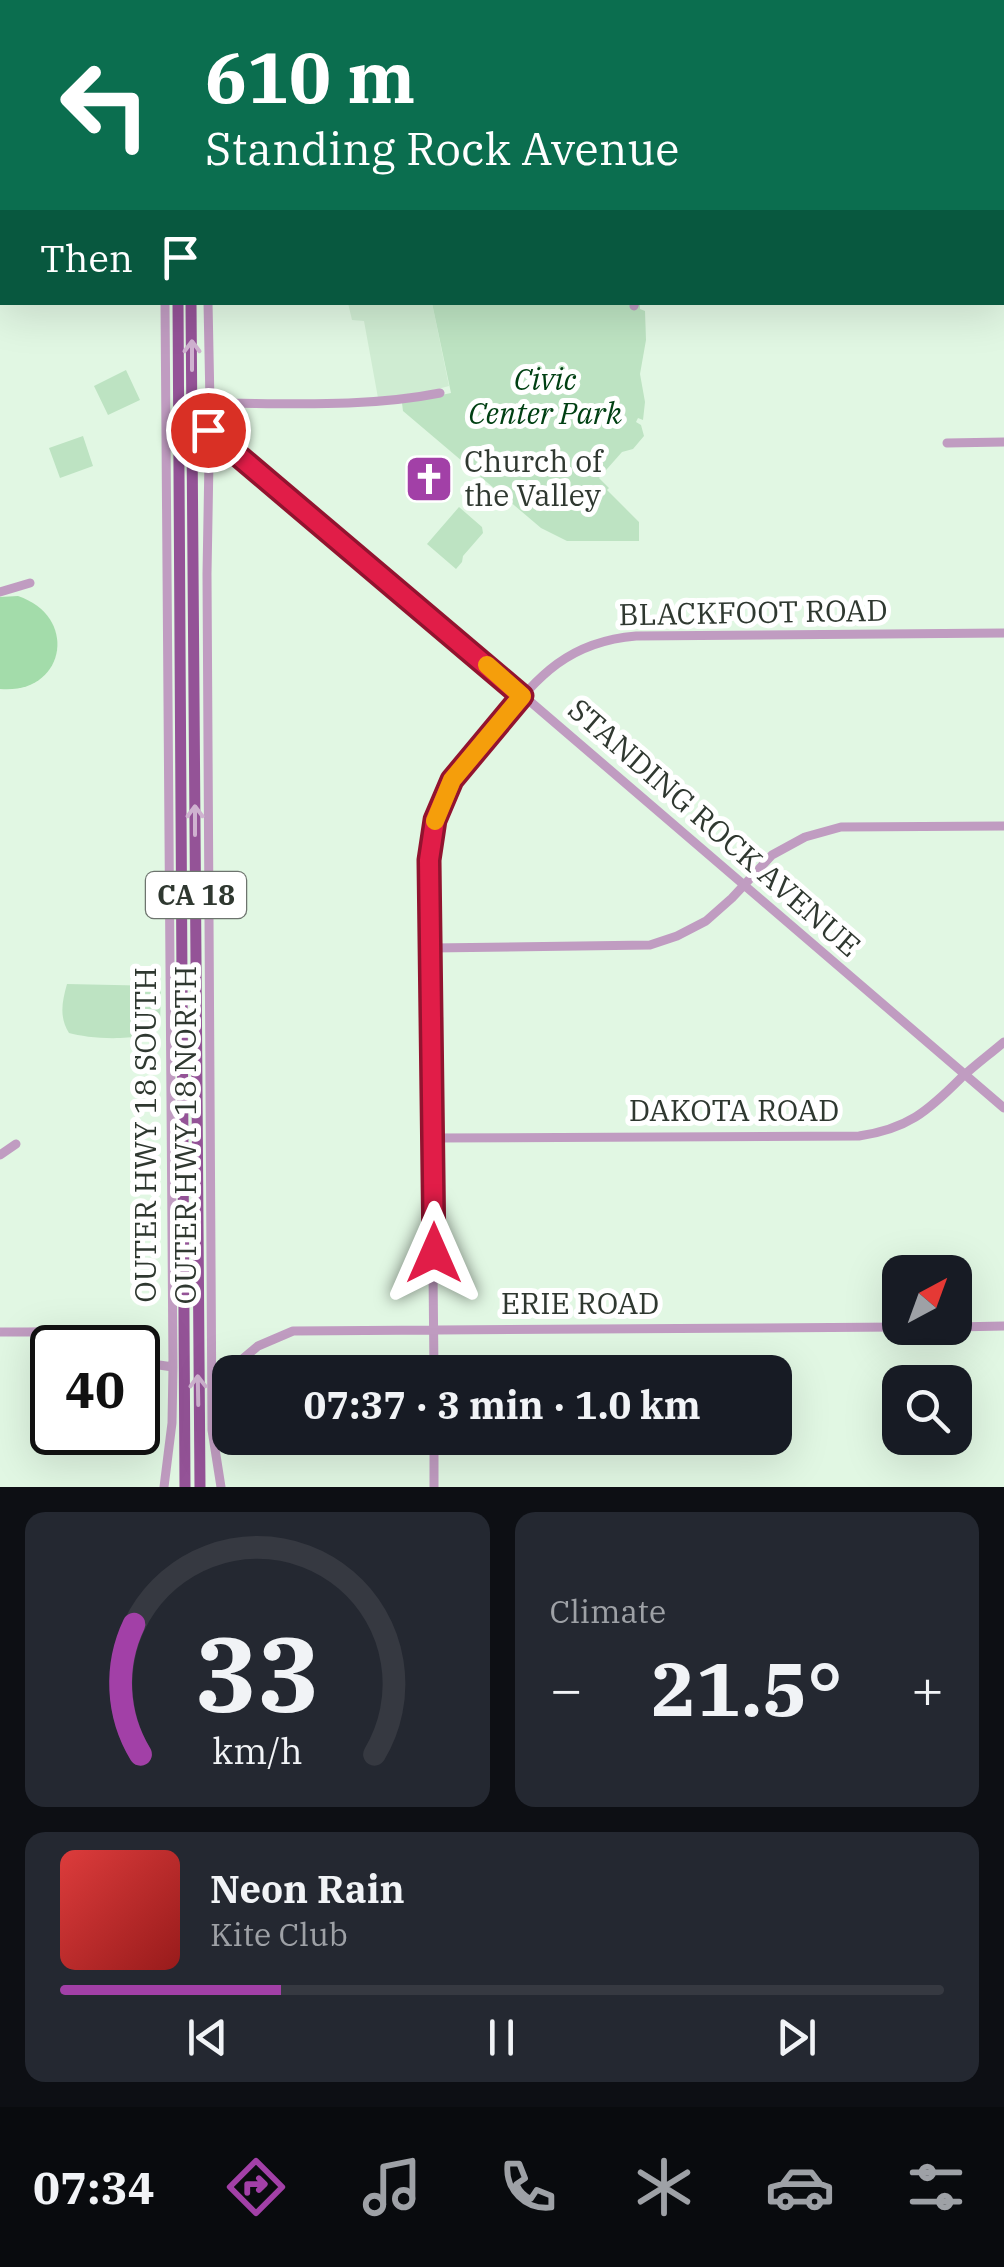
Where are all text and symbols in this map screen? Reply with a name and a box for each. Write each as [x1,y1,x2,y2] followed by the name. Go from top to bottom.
[205,31,415,122] text: 610 m
[40,40,170,170] icon: left
[205,119,679,177] text: Standing Rock Avenue
[153,230,208,285] icon: arrive
[40,233,133,282] text: Then
[182,339,202,372] one-way arrow
[468,359,622,432] park label: Civic Center Park
[166,388,251,473] pin
[181,403,236,458] icon: arrive
[464,441,604,514] place label: Church of the Valley
[403,453,455,505] church icon: Church of the Valley
[618,590,888,633] street label: BLACKFOOT ROAD
[561,689,869,964] street label: STANDING ROCK AVENUE
[186,804,204,836] one-way arrow
[146,872,246,918] road number: CA 18
[165,966,204,1304] street label: OUTER HWY 18 NORTH
[125,967,164,1303] street label: OUTER HWY 18 SOUTH
[629,1090,839,1129] street label: DAKOTA ROAD
[382,1201,486,1305] position arrow
[882,1255,972,1345] north arrow
[882,1255,972,1455] map controls
[501,1283,659,1322] street label: ERIE ROAD
[30,1325,160,1455] speed limit sign: 40
[882,1365,972,1455] button: search
[189,1374,208,1406] one-way arrow
[303,1380,701,1429] text: 07:37 · 3 min · 1.0 km
[550,1590,666,1632] text: Climate
[195,1605,320,1741] text: 33
[651,1639,842,1737] text: 21.5°
[550,1653,583,1724] text: −
[911,1653,944,1724] text: +
[212,1727,302,1774] text: km/h
[210,1864,405,1913] text: Neon Rain
[210,1913,348,1955] text: Kite Club
[180,2010,235,2065] icon: previous
[474,2010,529,2065] icon: pause
[769,2010,824,2065] icon: next
[221,2152,291,2222] icon: directions
[357,2152,427,2222] icon: music
[493,2152,563,2222] icon: phone
[629,2152,699,2222] icon: climate
[765,2152,835,2222] icon: car
[901,2152,971,2222] icon: filters
[33,2158,155,2216] text: 07:34

